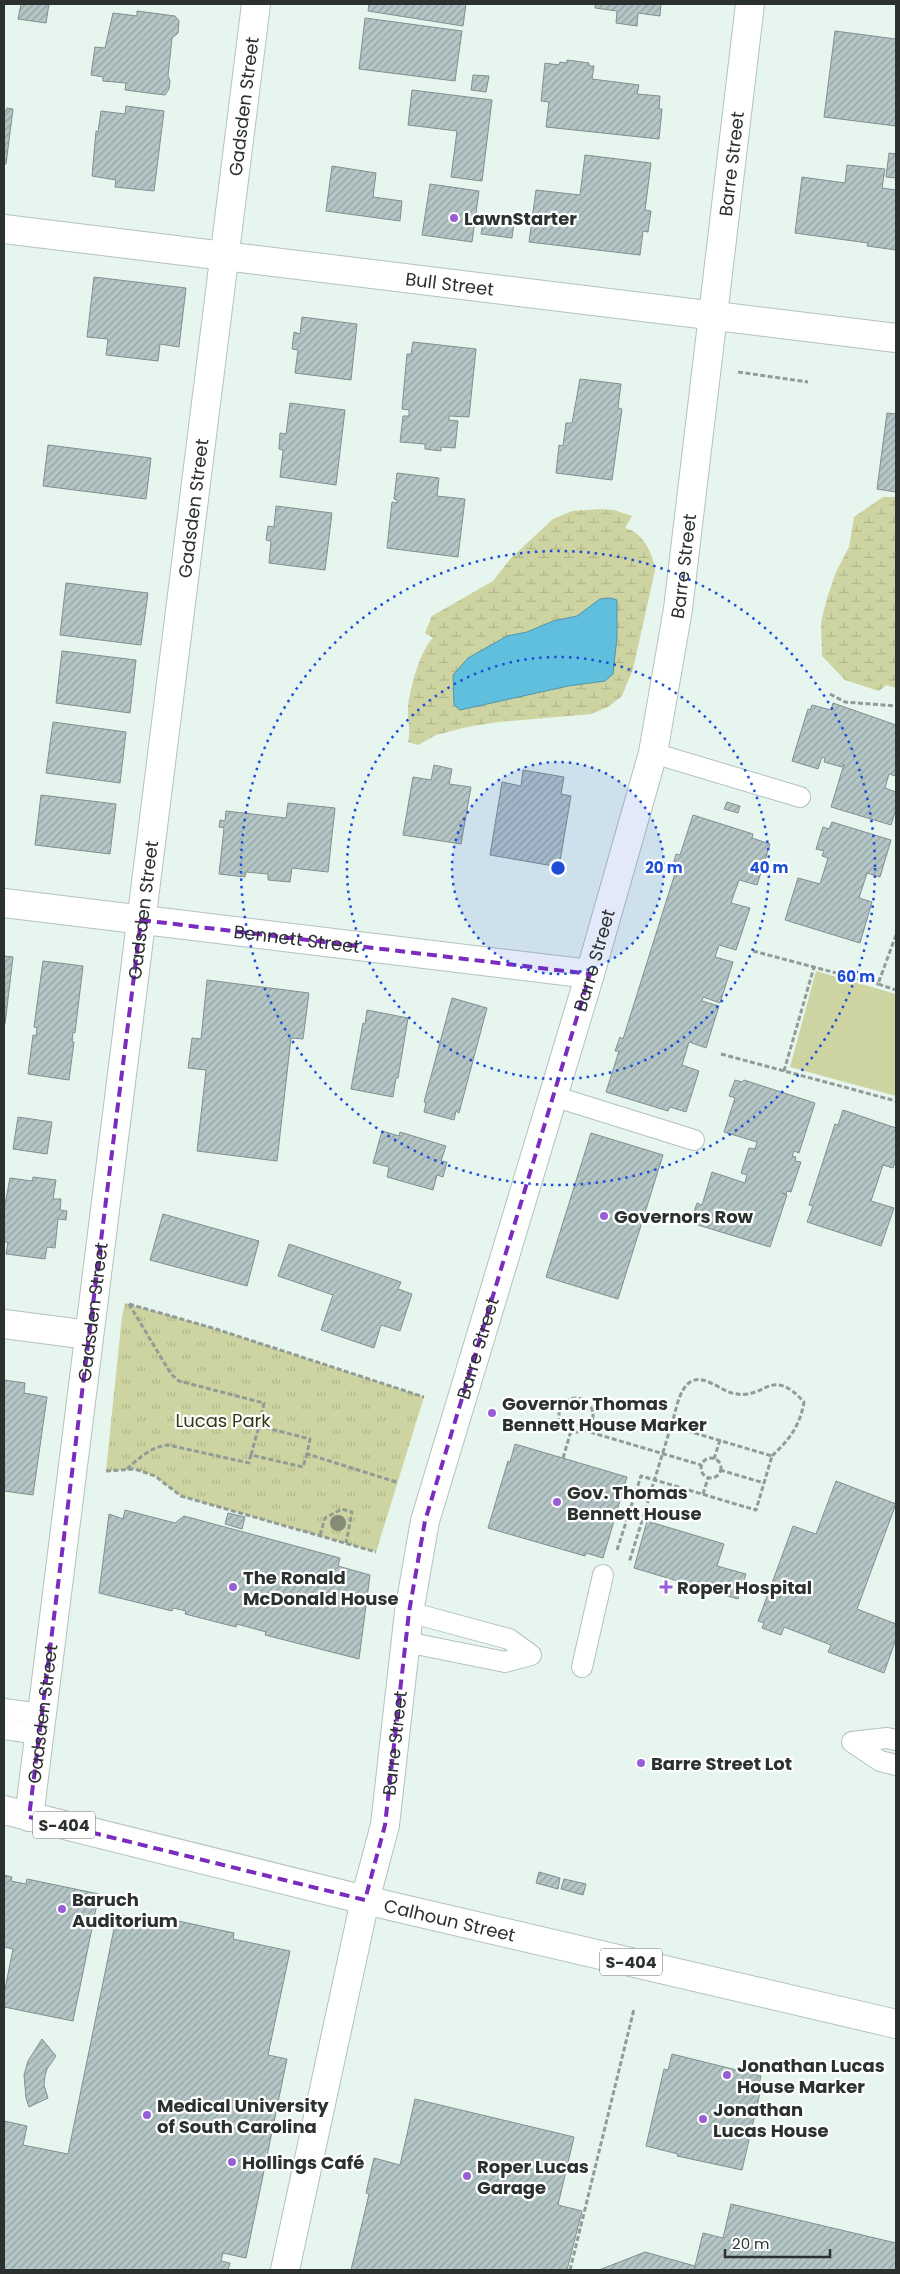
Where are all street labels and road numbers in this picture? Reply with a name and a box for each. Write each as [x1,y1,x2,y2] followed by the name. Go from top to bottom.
[222,35,264,177] street label: Gadsden Street
[712,110,750,218] street label: Barre Street
[404,266,495,301] street label: Bull Street
[172,437,214,579] street label: Gadsden Street
[664,512,702,620] street label: Barre Street
[121,839,164,981] street label: Gadsden Street
[567,906,620,1014] street label: Barre Street
[232,918,361,959] street label: Bennett Street
[71,1241,113,1383] street label: Gadsden Street
[450,1294,504,1402] street label: Barre Street
[21,1643,63,1785] street label: Gadsden Street
[376,1689,413,1797] street label: Barre Street
[33,1812,95,1838] road number: S-404
[381,1892,518,1947] street label: Calhoun Street
[600,1948,662,1975] road number: S-404

